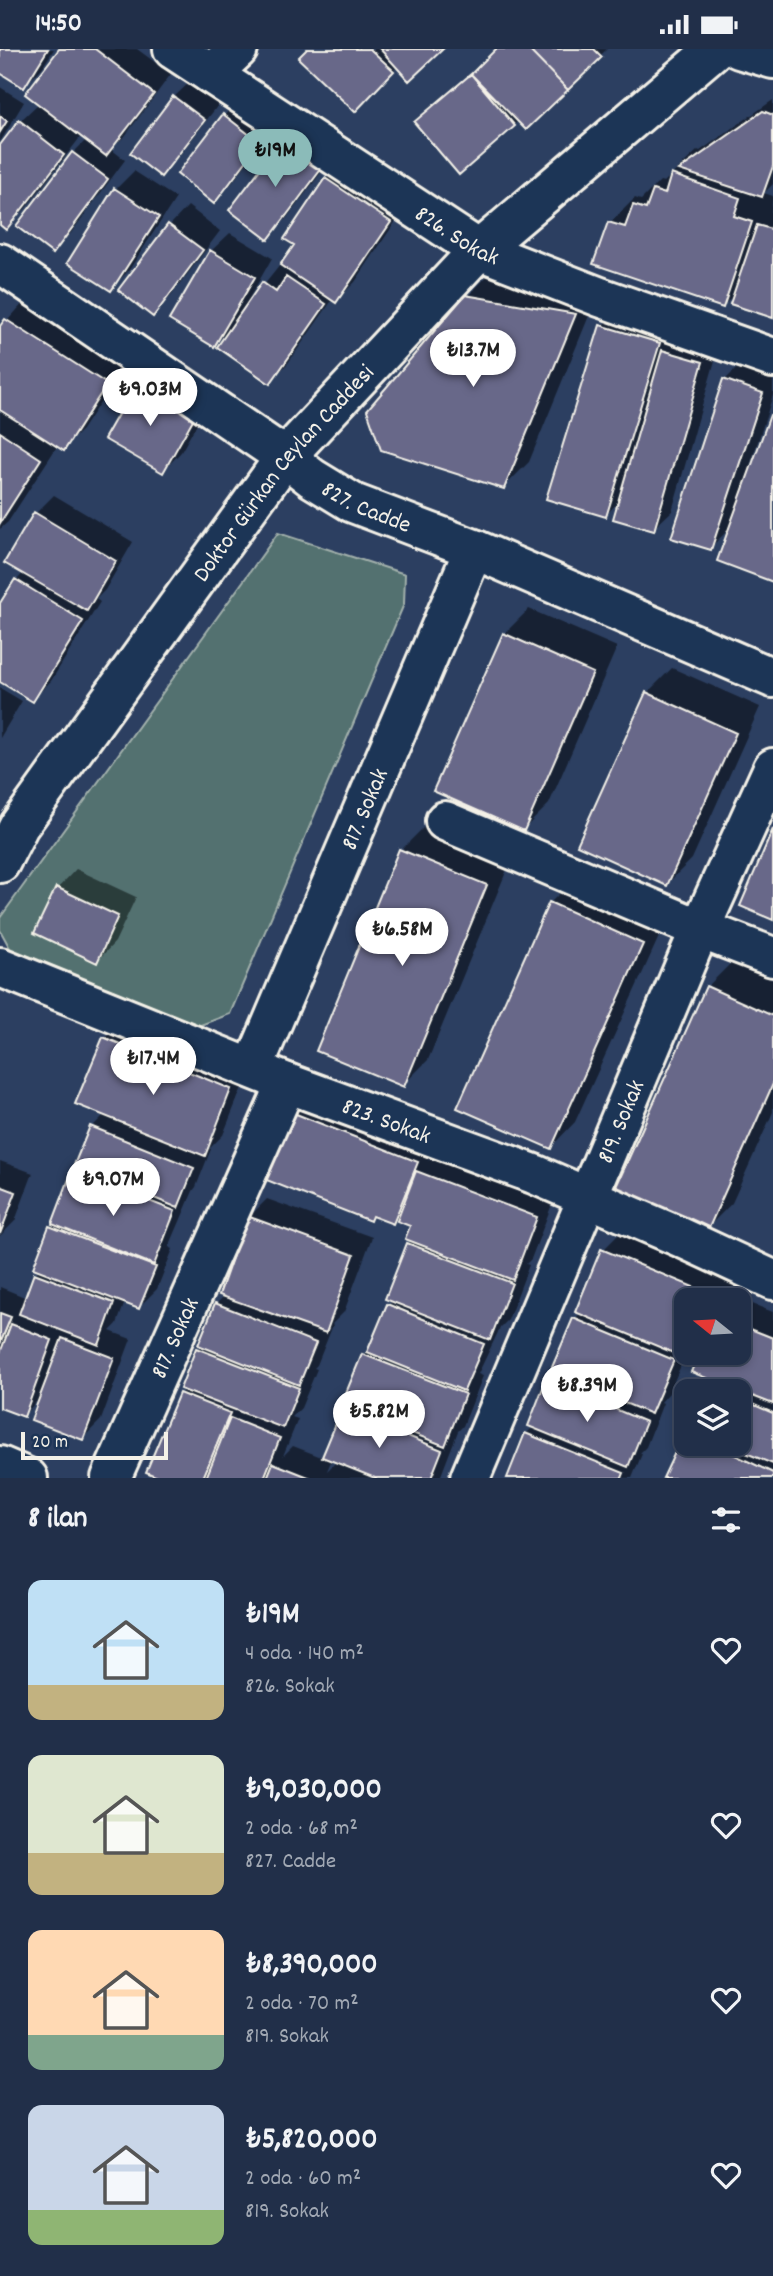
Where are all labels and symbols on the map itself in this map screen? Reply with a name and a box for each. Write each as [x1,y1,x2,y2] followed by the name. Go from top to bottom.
[234,129,316,189] pin: ₺19M
[407,198,503,276] street label: 826. Sokak
[416,329,530,389] pin: ₺13.7M
[186,358,384,590] street label: Doktor Gürkan Ceylan Caddesi
[93,369,207,428] pin: ₺9.03M
[314,474,415,544] street label: 827. Cadde
[334,764,399,856] street label: 817. Sokak
[345,909,459,968] pin: ₺6.58M
[96,1037,210,1097] pin: ₺17.4M
[590,1075,655,1169] street label: 819. Sokak
[337,1091,435,1155] street label: 823. Sokak
[56,1159,170,1218] pin: ₺9.07M
[674,1288,751,1365] north arrow
[143,1292,209,1385] street label: 817. Sokak
[530,1365,644,1424] pin: ₺8.39M
[322,1391,436,1450] pin: ₺5.82M
[21,1429,168,1461] scale bar

